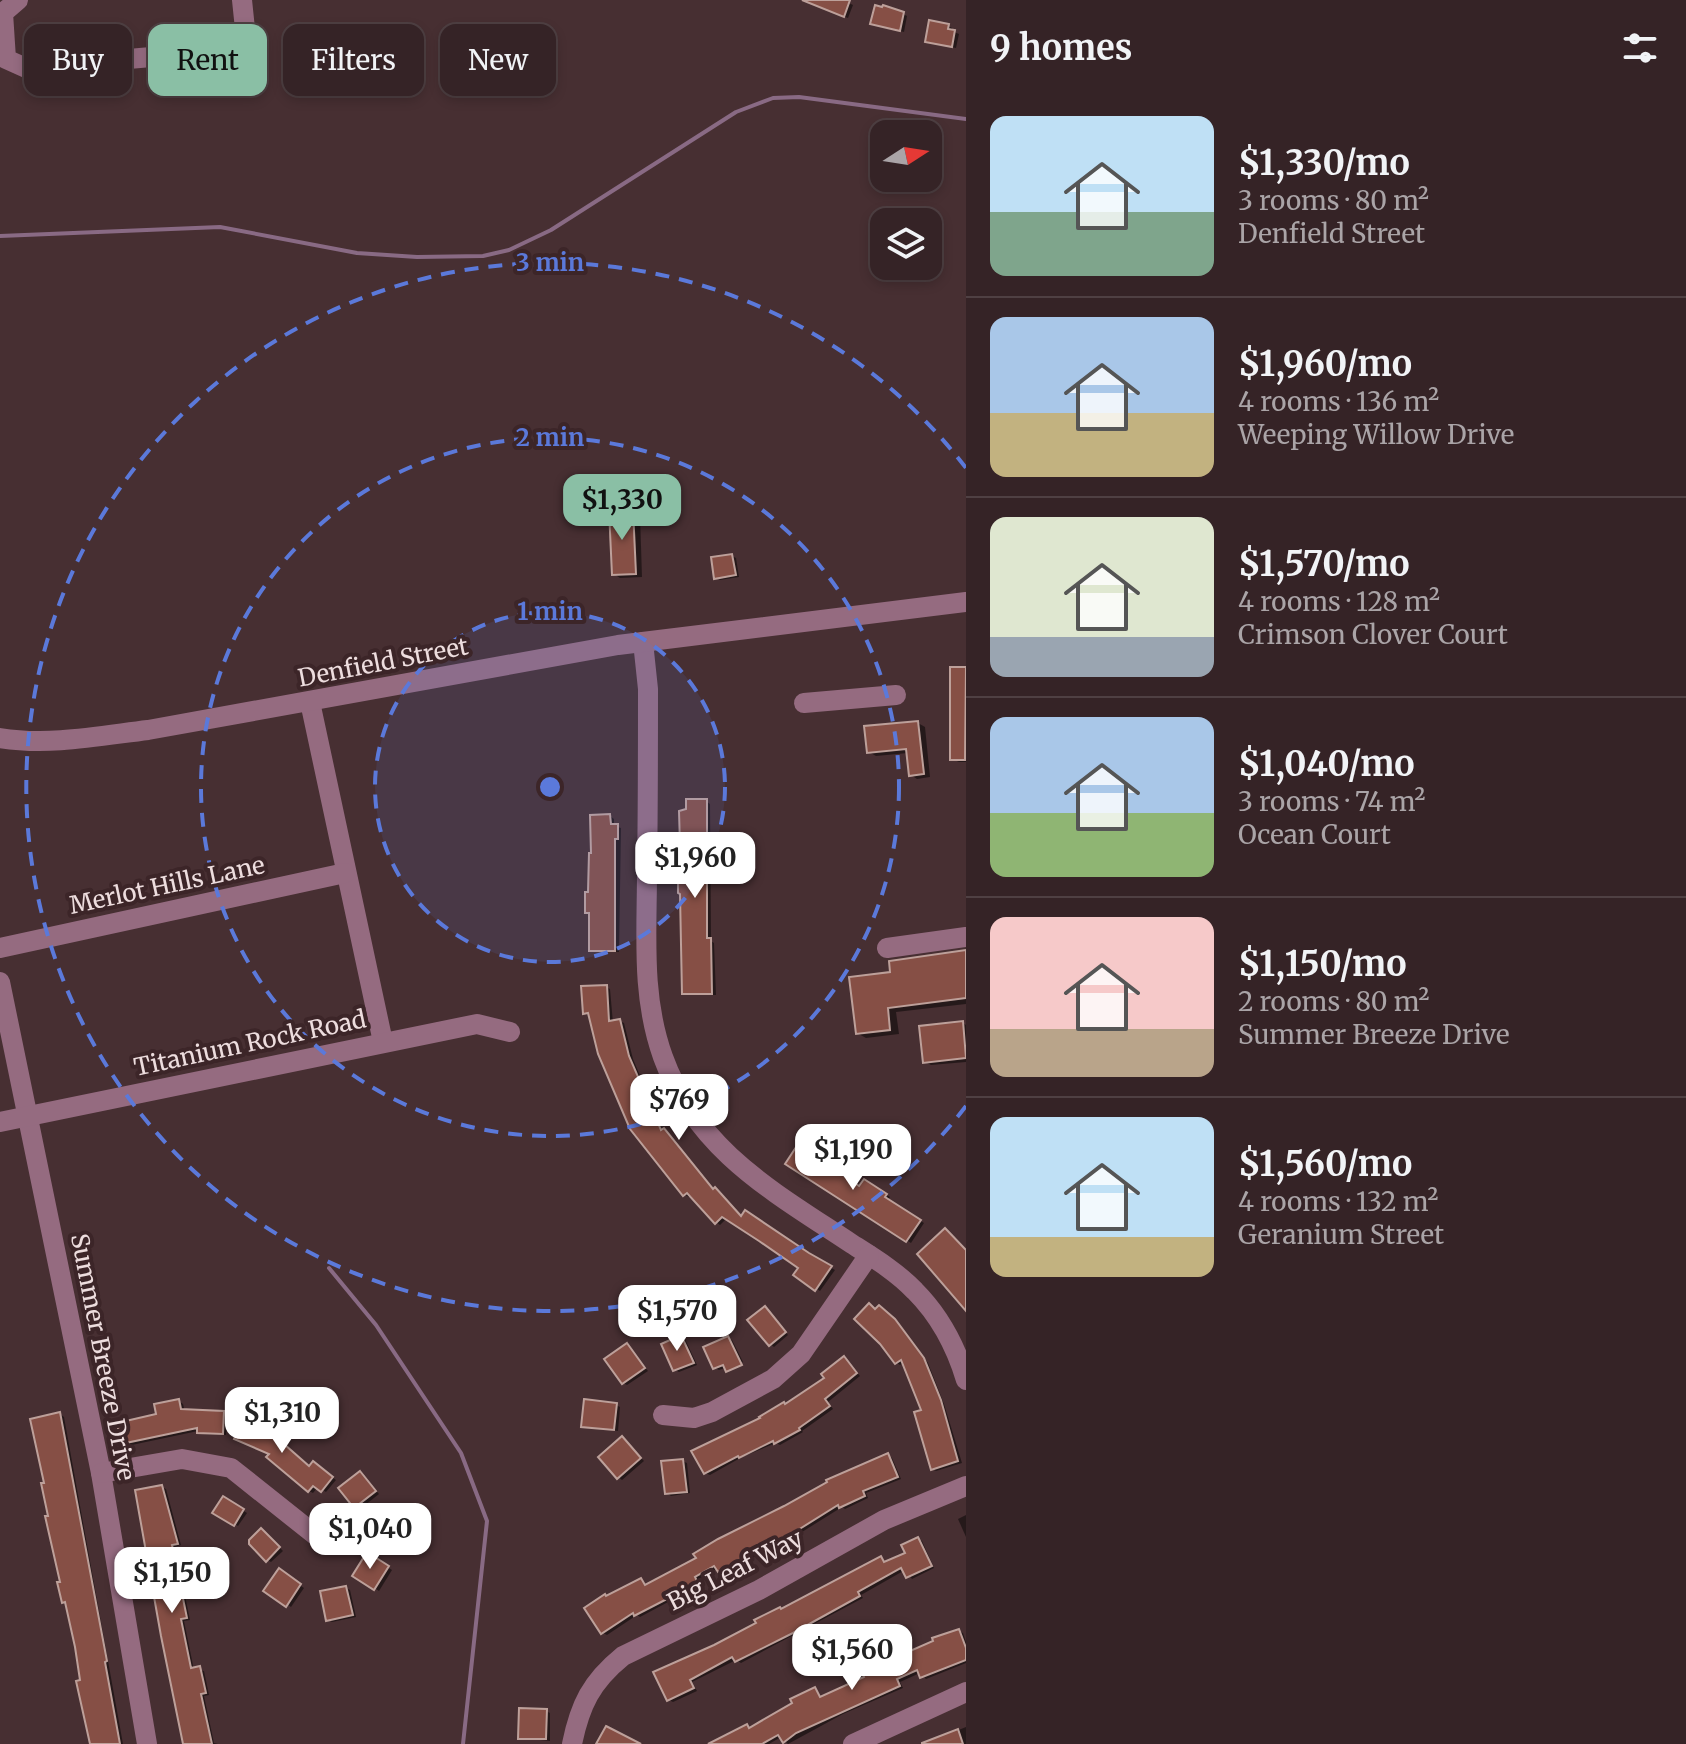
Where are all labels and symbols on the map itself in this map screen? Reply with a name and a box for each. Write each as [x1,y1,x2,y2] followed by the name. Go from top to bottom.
[870,120,942,192] north arrow
[516,247,584,278] text: 3 min
[516,422,584,453] text: 2 min
[557,474,687,542] pin: $1,330
[517,596,583,627] text: 1 min
[295,630,471,694] street label: Denfield Street
[536,773,564,801] centre of rings
[630,832,760,900] pin: $1,960
[67,849,267,921] street label: Merlot Hills Lane
[131,1003,369,1083] street label: Titanium Rock Road
[632,1074,726,1142] pin: $769
[788,1124,918,1192] pin: $1,190
[64,1231,142,1483] street label: Summer Breeze Drive
[612,1285,742,1353] pin: $1,570
[217,1387,347,1455] pin: $1,310
[305,1503,435,1571] pin: $1,040
[662,1523,808,1617] street label: Big Leaf Way
[107,1547,237,1615] pin: $1,150
[787,1624,917,1692] pin: $1,560

